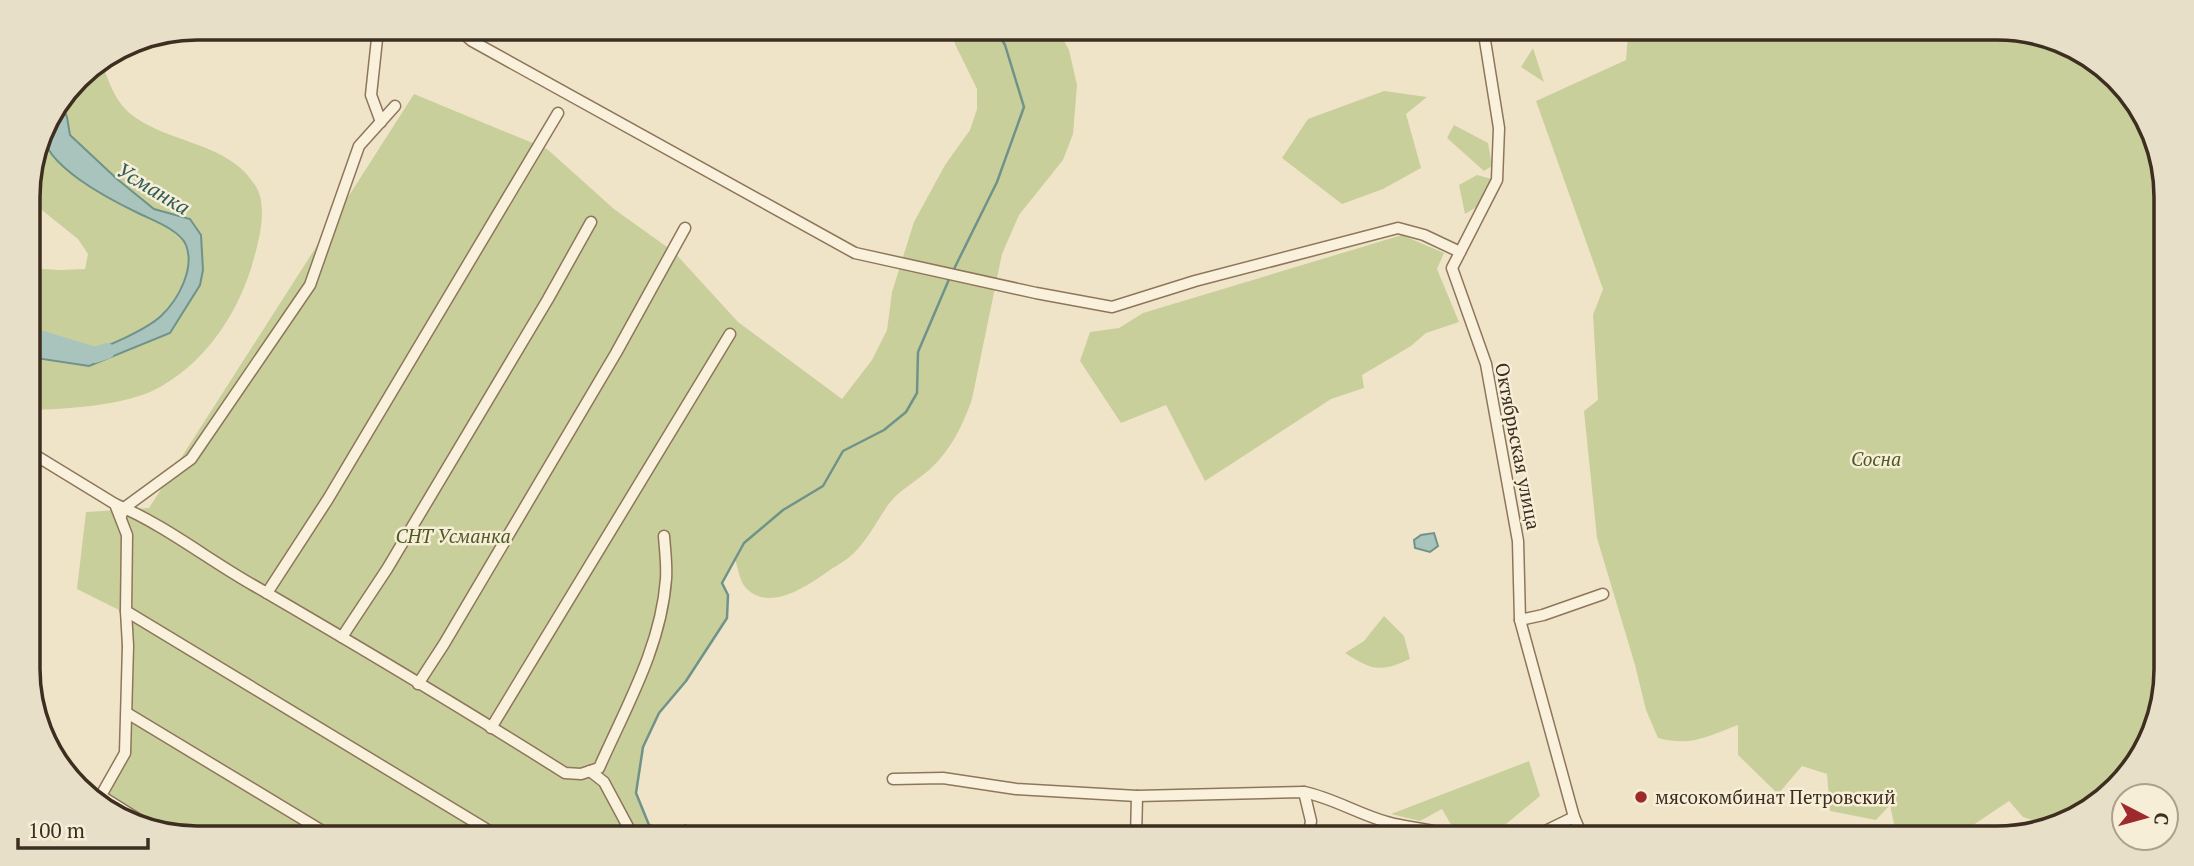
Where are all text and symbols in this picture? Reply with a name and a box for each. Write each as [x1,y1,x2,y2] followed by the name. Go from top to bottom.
[112,155,195,221] water label: Усманка
[1490,360,1547,532] street label: Октябрьская улица
[1851,446,1901,471] park label: Сосна
[395,523,511,548] park label: СНТ Усманка
[2110,782,2180,852] north arrow
[1655,784,1896,809] place label: мясокомбинат Петровский
[1633,789,1649,805] marker: мясокомбинат Петровский
[18,806,147,850] scale bar
[2149,811,2175,826] text: С
[28,816,85,844] text: 100 m

